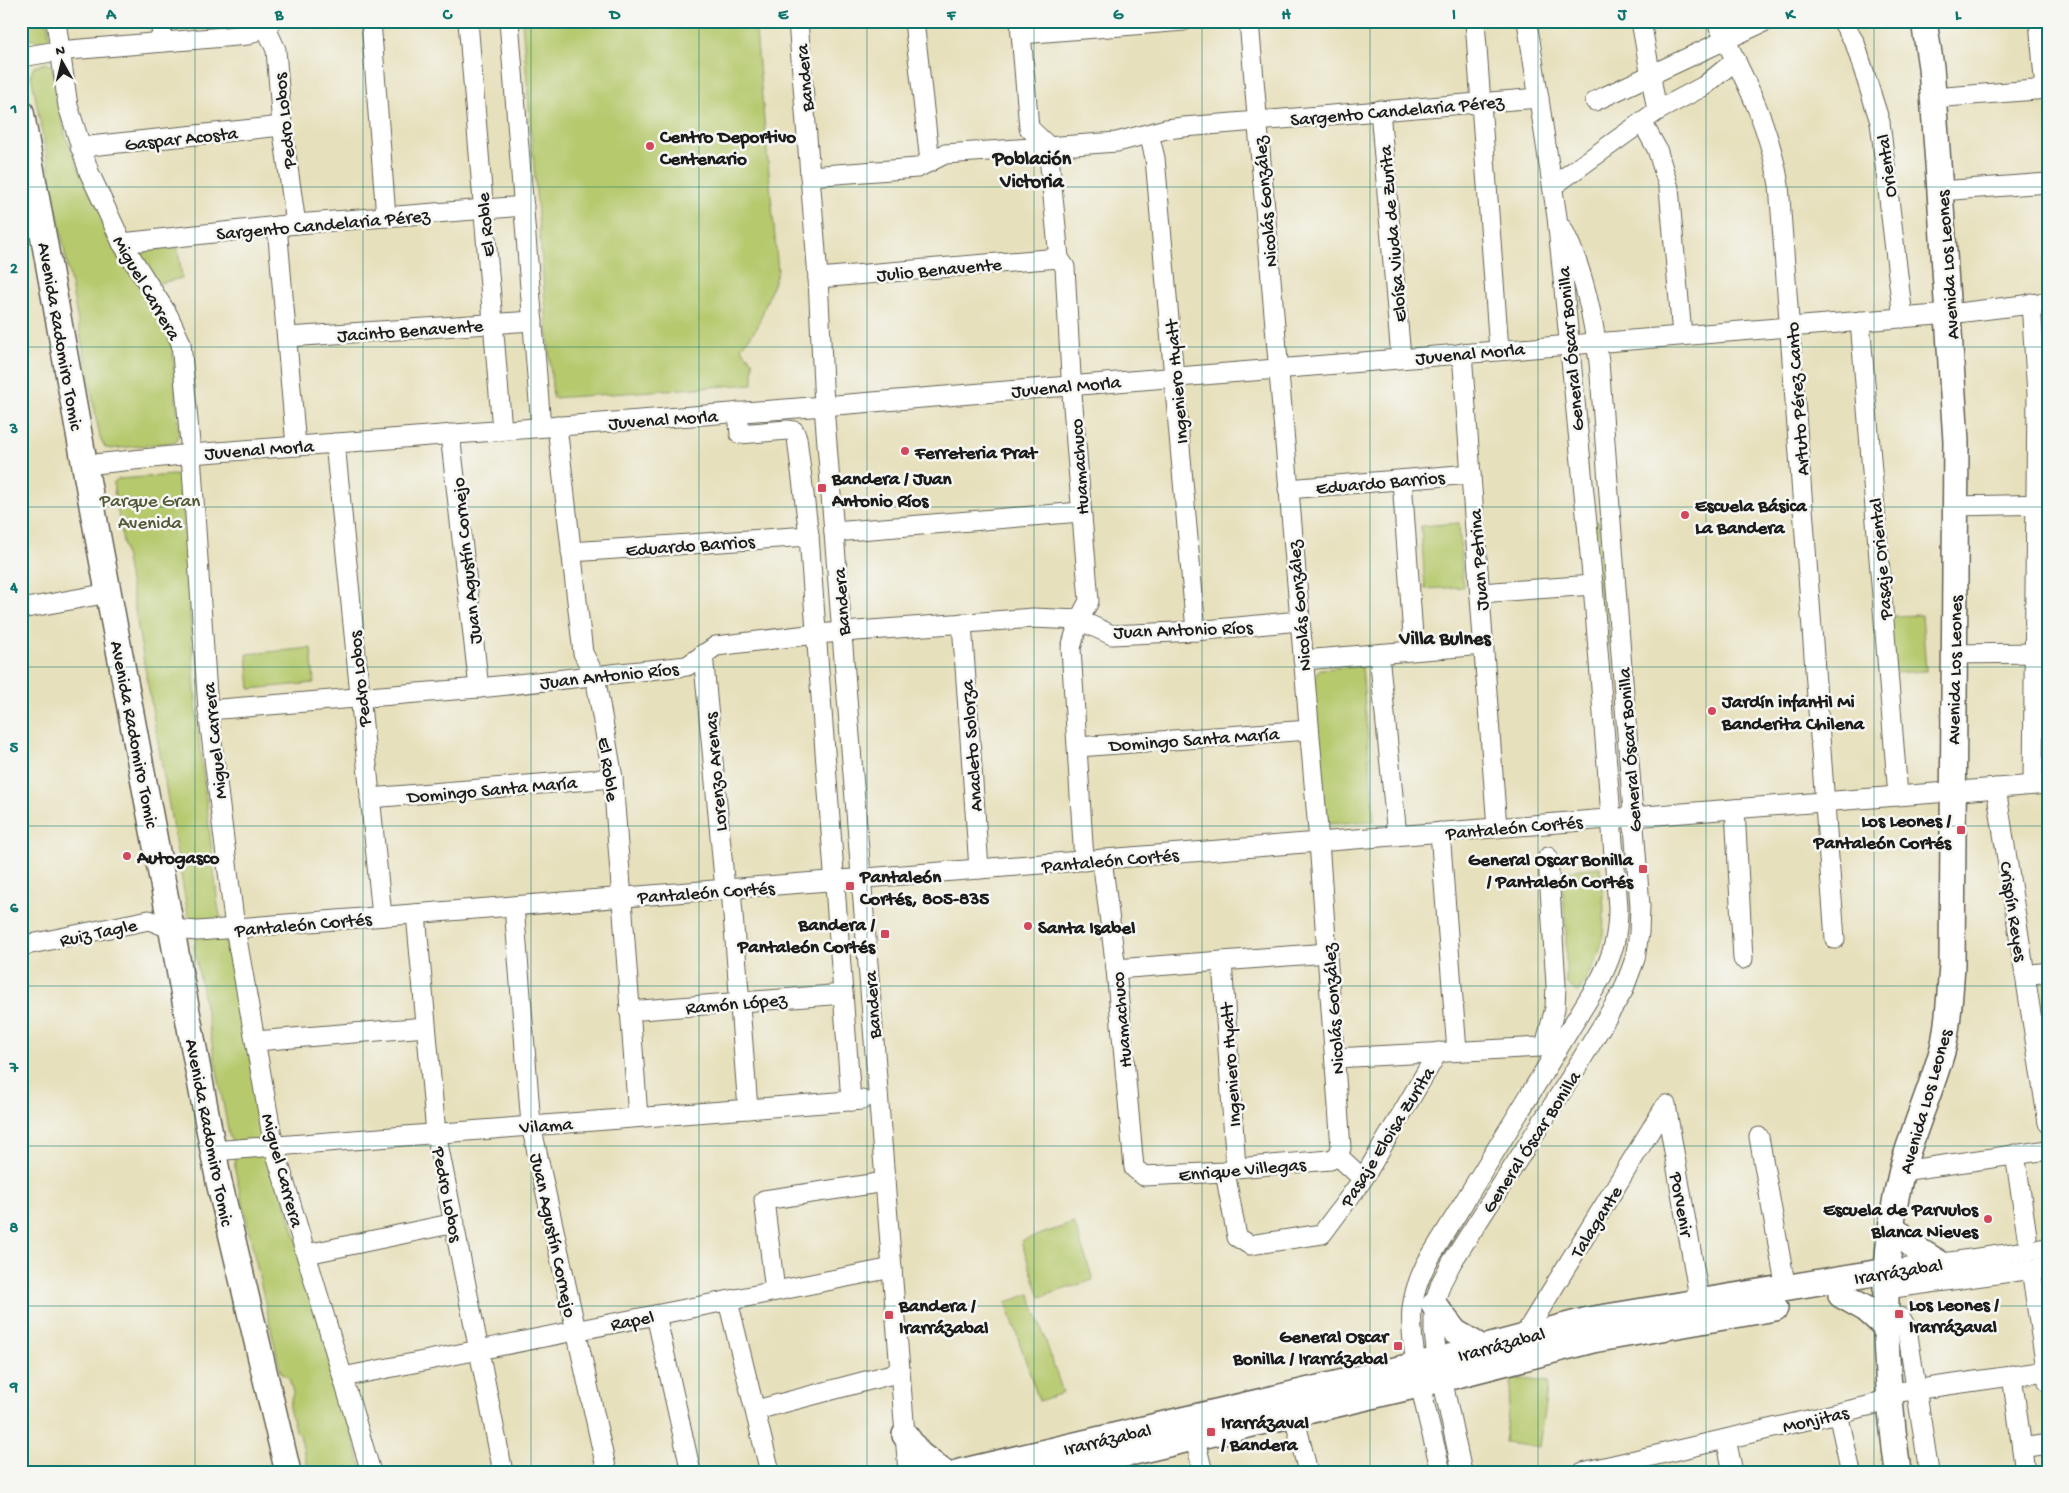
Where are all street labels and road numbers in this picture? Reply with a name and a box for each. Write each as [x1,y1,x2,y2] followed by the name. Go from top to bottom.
[792,42,821,113] street label: Bandera
[270,71,303,171] street label: Pedro Lobos
[1289,92,1506,133] street label: Sargento Candelaria Pérez
[124,123,240,158] street label: Gaspar Acosta
[1873,133,1904,199] street label: Oriental
[1250,135,1285,268] street label: Nicolás González
[1375,143,1414,323] street label: Eloísa Viuda de Zurita
[1933,188,1966,340] street label: Avenida Los Leones
[473,191,502,258] street label: El Roble
[215,206,432,247] street label: Sargento Candelaria Pérez
[106,232,185,346] street label: Miguel Carrera
[31,241,86,433] street label: Avenida Radomiro Tomic
[876,255,1003,288] street label: Julio Benavente
[1554,264,1591,432] street label: General Óscar Bonilla
[337,316,484,349] street label: Jacinto Benavente
[1161,316,1195,445] street label: Ingeniero Hyatt
[1783,321,1816,476] street label: Artuto Pérez Canto
[1415,339,1528,372] street label: Juvenal Morla
[1011,372,1124,405] street label: Juvenal Morla
[608,406,720,437] street label: Juvenal Morla
[1067,418,1096,516] street label: Huamachuco
[204,436,316,467] street label: Juvenal Morla
[1315,467,1447,502] street label: Eduardo Barrios
[448,476,489,645] street label: Juan Agustín Cornejo
[1866,497,1899,621] street label: Pasaje Oriental
[1465,507,1496,611] street label: Juan Petrina
[625,531,757,563] street label: Eduardo Barrios
[1284,539,1319,672] street label: Nicolás González
[830,566,857,637] street label: Bandera
[1944,594,1969,745] street label: Avenida Los Leones
[1113,618,1254,645] street label: Juan Antonio Ríos
[345,629,378,729] street label: Pedro Lobos
[103,639,162,831] street label: Avenida Radomiro Tomic
[539,659,681,696] street label: Juan Antonio Ríos
[1614,665,1649,833] street label: General Óscar Bonilla
[957,678,990,812] street label: Anacleto Solorza
[199,680,234,800] street label: Miguel Carrera
[701,710,734,832] street label: Lorenzo Arenas
[1106,724,1281,759] street label: Domingo Santa María
[591,736,622,803] street label: El Roble
[404,772,580,811] street label: Domingo Santa María
[1444,812,1585,847] street label: Pantaleón Cortés
[1040,845,1181,880] street label: Pantaleón Cortés
[1992,860,2031,964] street label: Crispín Reyes
[636,878,776,911] street label: Pantaleón Cortés
[233,909,374,944] street label: Pantaleón Cortés
[58,915,140,954] street label: Ruiz Tagle
[1319,942,1352,1075] street label: Nicolás González
[861,969,888,1040] street label: Bandera
[1108,971,1139,1069] street label: Huamachuco
[685,990,789,1021] street label: Ramón López
[1217,1000,1248,1128] street label: Ingeniero Hyatt
[1896,1026,1959,1177] street label: Avenida Los Leones
[178,1037,237,1229] street label: Avenida Radomiro Tomic
[1336,1062,1442,1213] street label: Pasaje Eloisa Zurita
[1478,1066,1588,1218] street label: General Óscar Bonilla
[254,1111,307,1232] street label: Miguel Carrera
[518,1114,575,1141] street label: Vilama
[425,1144,466,1245] street label: Pedro Lobos
[523,1151,580,1320] street label: Juan Agustín Cornejo
[1178,1154,1308,1188] street label: Enrique Villegas
[1662,1170,1697,1241] street label: Porvenir
[1566,1182,1629,1264] street label: Talagante
[1853,1255,1945,1292] street label: Irarrázabal
[609,1307,656,1338] street label: Rapel
[1456,1324,1548,1369] street label: Irarrázabal
[1781,1402,1852,1440] street label: Monjitas
[1062,1420,1154,1463] street label: Irarrázabal

